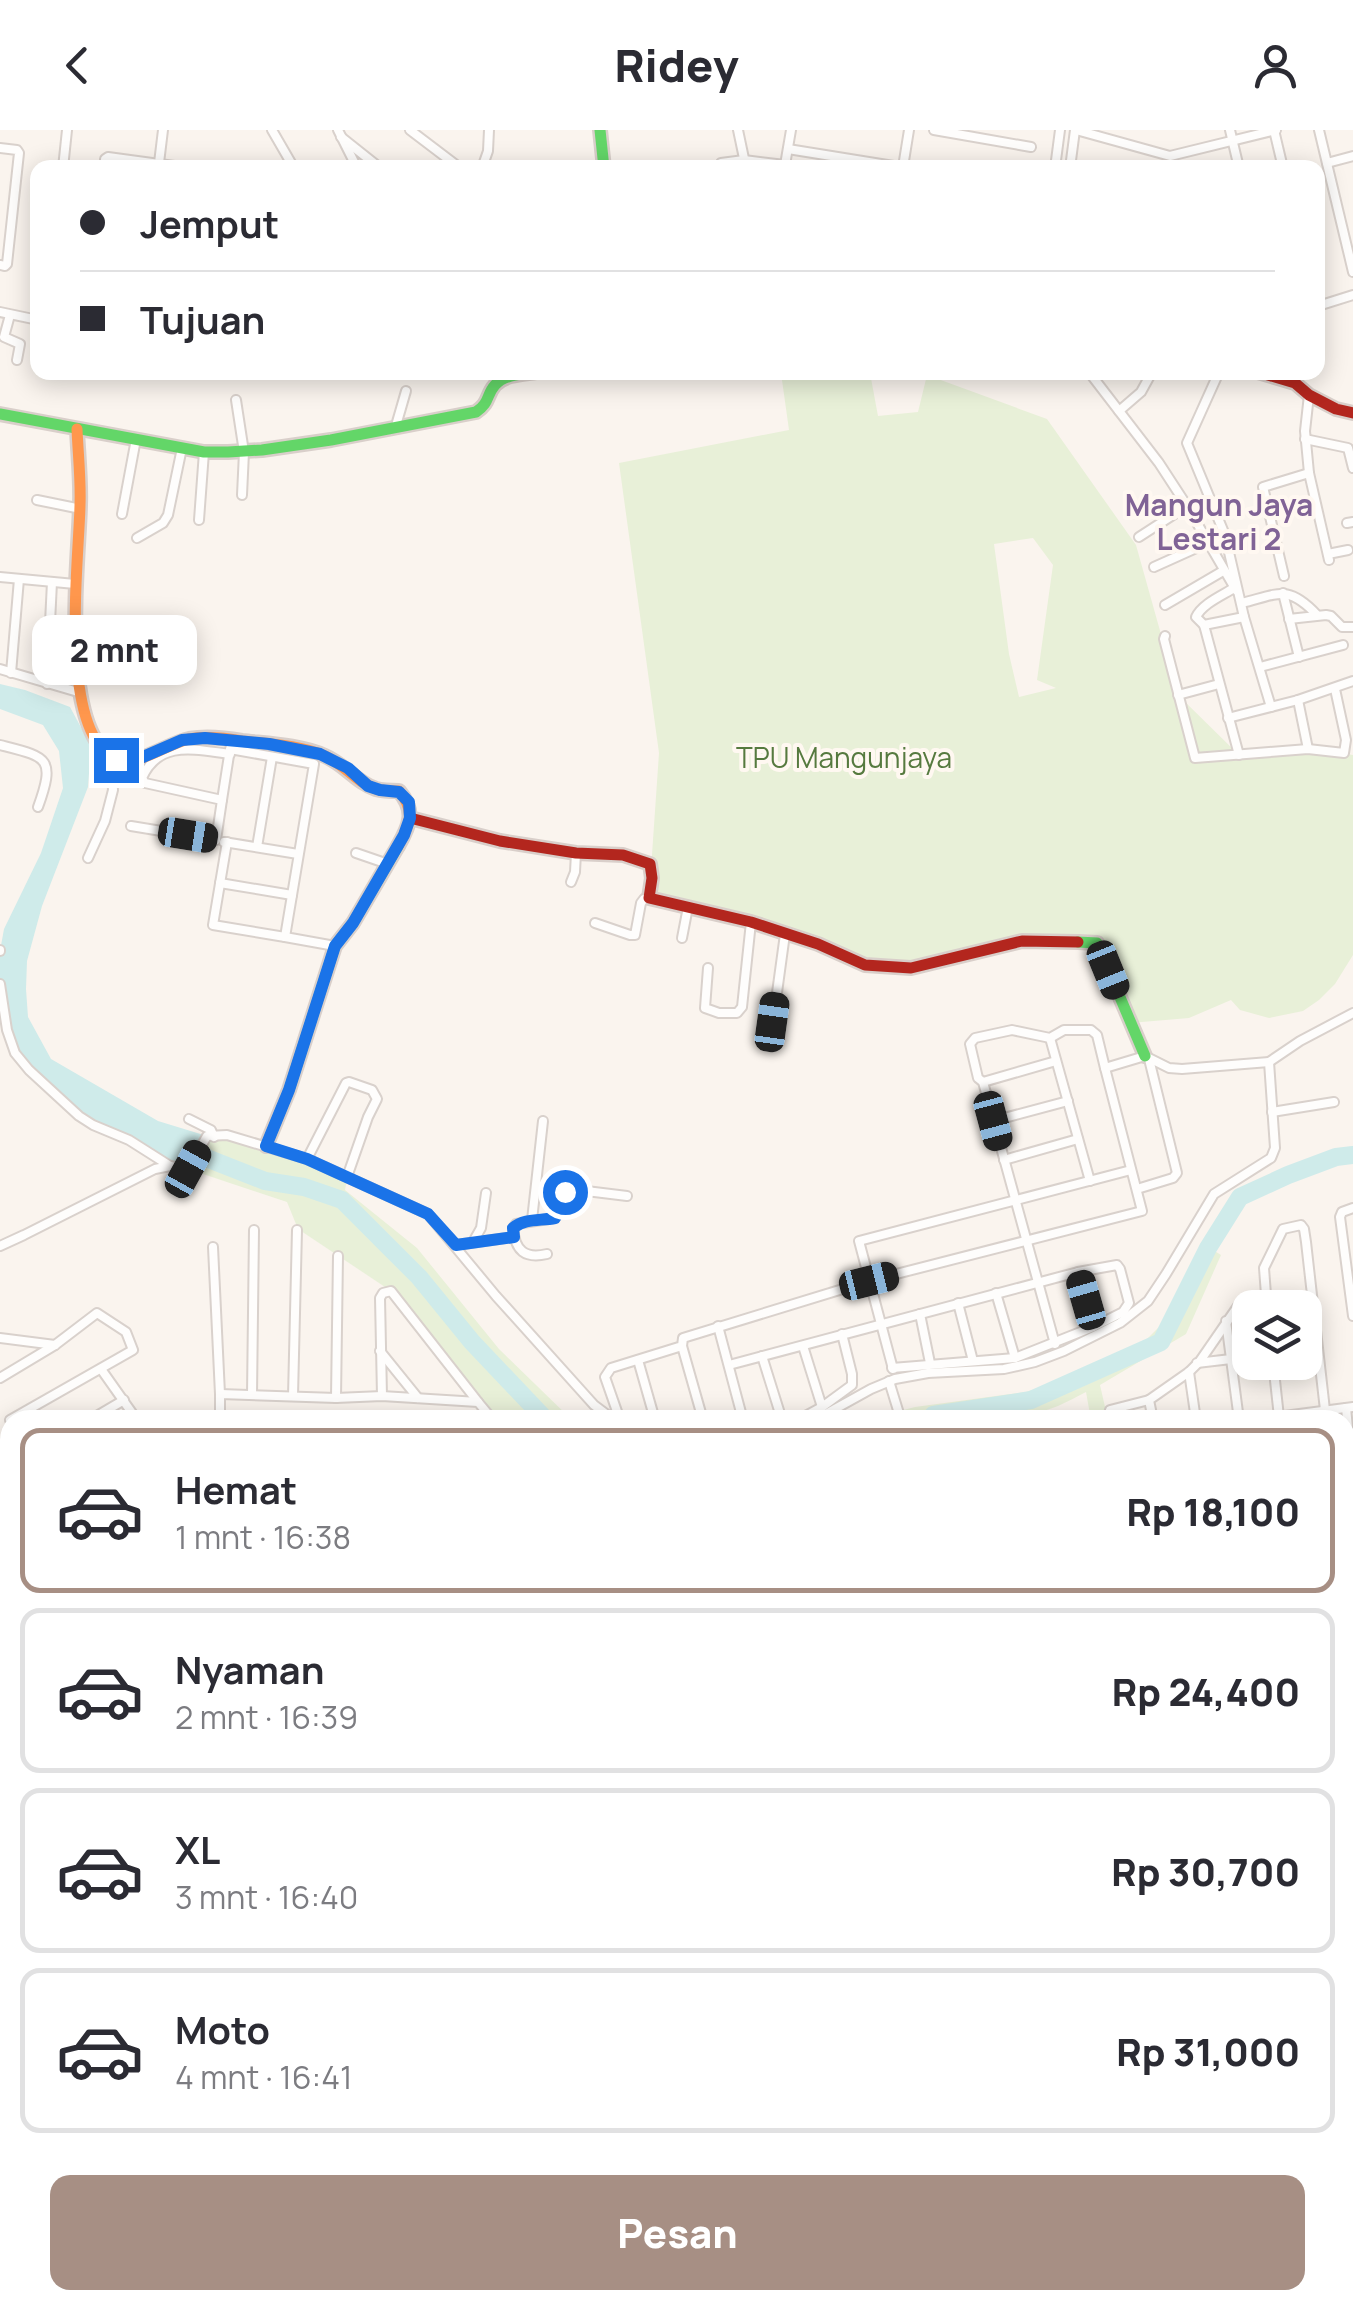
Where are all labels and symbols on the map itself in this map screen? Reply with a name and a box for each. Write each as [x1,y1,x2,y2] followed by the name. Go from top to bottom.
[1125,484,1313,559] district label: Mangun Jaya Lestari 2
[34,615,198,685] callout: 2 mnt
[94,738,139,783] route end
[736,738,952,776] park label: TPU Mangunjaya
[156,815,220,855] car
[1083,937,1133,1003] car
[753,990,791,1054] car
[971,1088,1015,1154] car
[160,1135,216,1203] car
[543,1170,588,1215] route start
[836,1259,902,1303] car
[1063,1267,1109,1333] car

